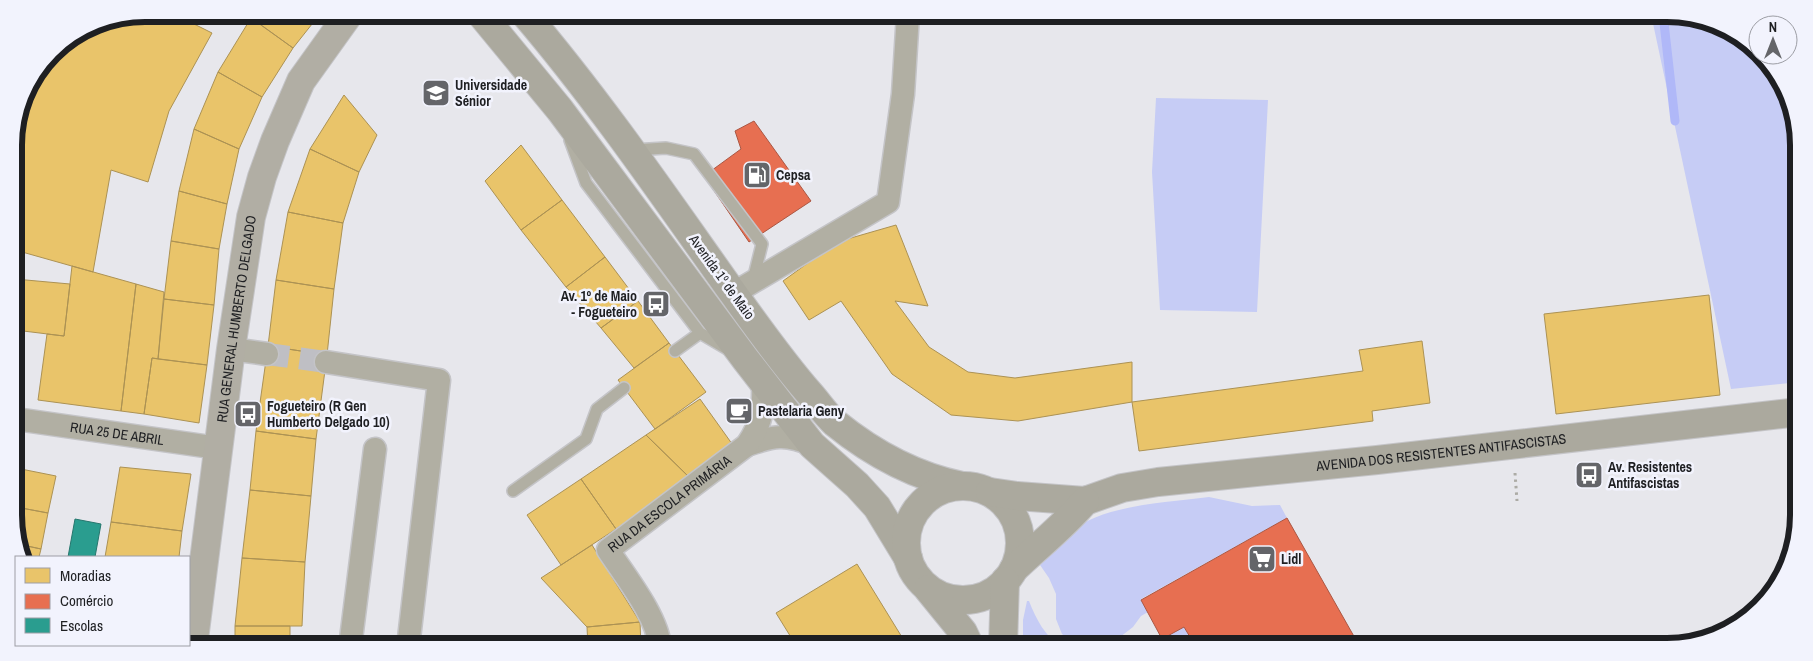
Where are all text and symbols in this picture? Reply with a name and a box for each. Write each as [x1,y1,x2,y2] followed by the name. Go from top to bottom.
[1748,15,1798,65] north arrow
[1769,18,1777,36] text: N
[455,76,527,110] place label: Universidade Sénior
[421,78,451,108] school or university icon: Universidade Sénior
[742,160,772,190] fuel station icon: Cepsa
[776,166,811,184] place label: Cepsa
[213,214,260,424] street label: RUA GENERAL HUMBERTO DELGADO
[685,230,759,323] street label: Avenida 1º de Maio
[561,287,637,321] place label: Av. 1º de Maio - Fogueteiro
[641,289,671,319] bus stop icon: Av. 1º de Maio - Fogueteiro
[724,396,754,426] cafe icon: Pastelaria Geny
[267,397,390,431] place label: Fogueteiro (R Gen Humberto Delgado 10)
[233,399,263,429] bus stop icon: Fogueteiro (R Gen Humberto Delgado 10)
[758,402,845,420] place label: Pastelaria Geny
[69,418,166,449] street label: RUA 25 DE ABRIL
[1314,430,1568,475] street label: AVENIDA DOS RESISTENTES ANTIFASCISTAS
[604,451,735,556] street label: RUA DA ESCOLA PRIMÁRIA
[1608,458,1692,492] place label: Av. Resistentes Antifascistas
[1574,460,1604,490] bus stop icon: Av. Resistentes Antifascistas
[1247,544,1277,574] supermarket icon: Lidl
[1281,550,1301,568] place label: Lidl
[15,556,190,646] legend
[60,565,111,586] text: Moradias
[60,590,113,611] text: Comércio
[60,615,103,636] text: Escolas

